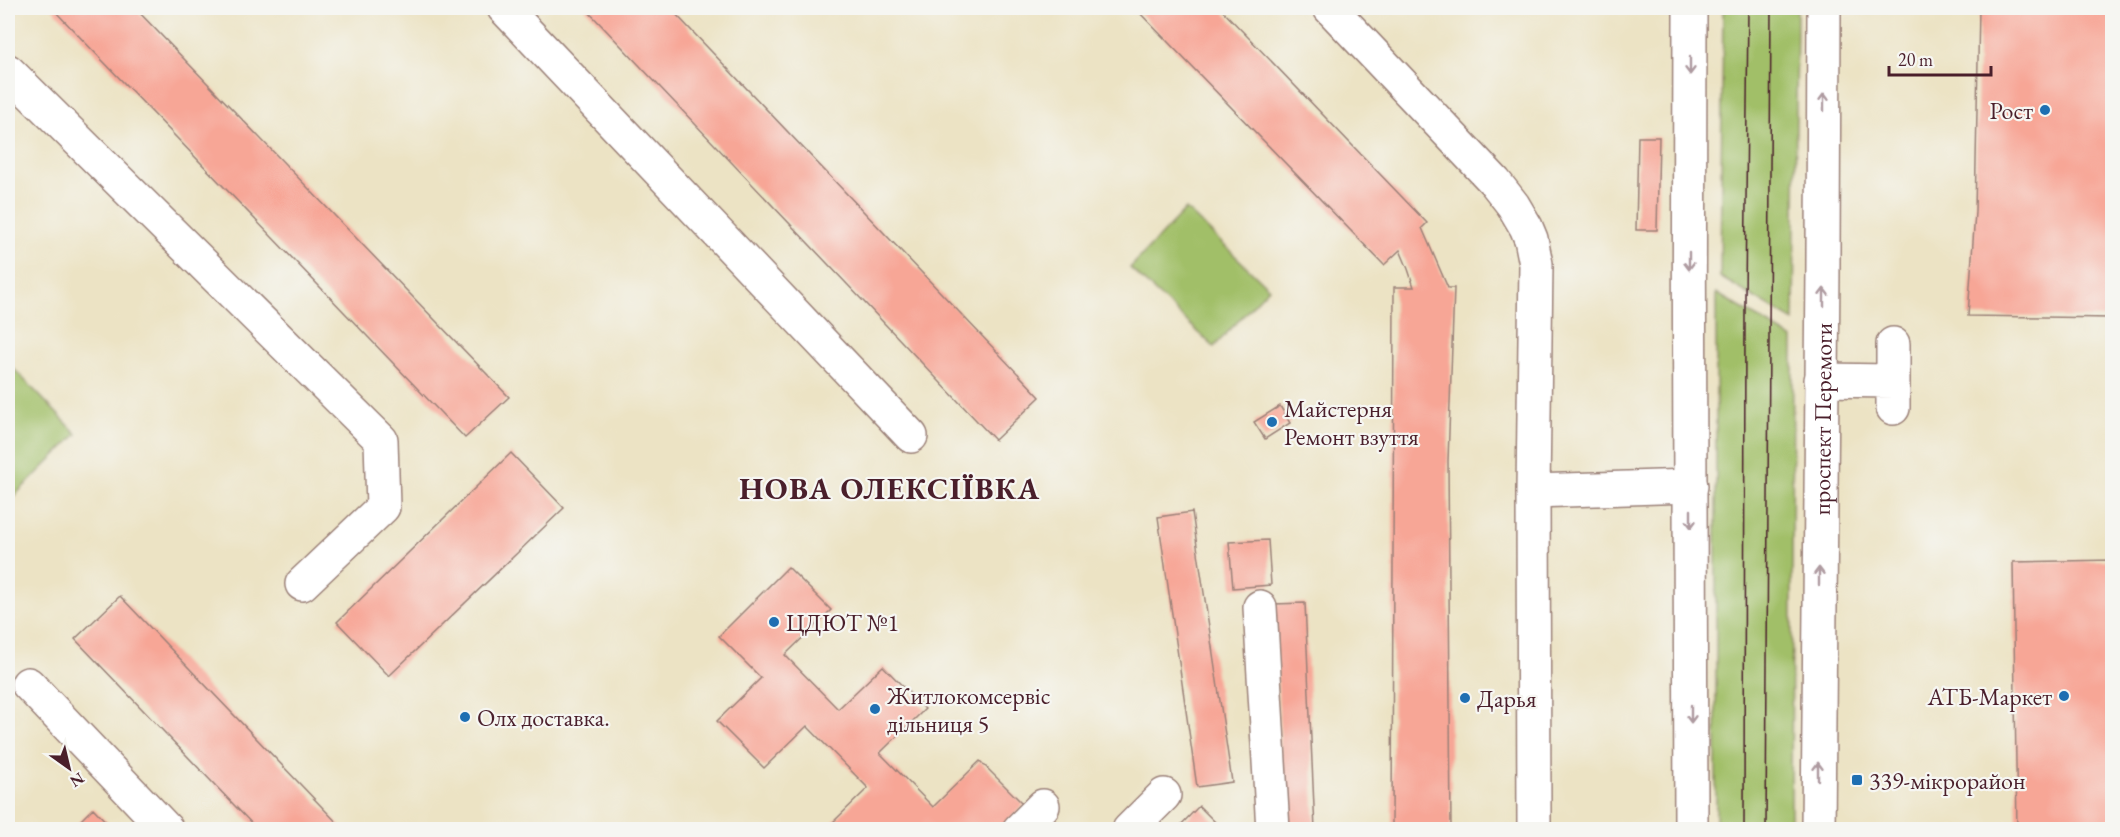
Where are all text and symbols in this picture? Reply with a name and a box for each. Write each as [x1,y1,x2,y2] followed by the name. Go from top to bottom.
[1889,39,1991,77] scale bar
[1898,48,1933,71] text: 20 m
[1684,55,1696,75] one-way arrow
[1818,93,1830,113] one-way arrow
[1989,95,2033,126] place label: Рост
[2038,103,2052,117] marker: Рост
[1683,250,1695,270] one-way arrow
[1818,288,1830,308] one-way arrow
[1805,322,1838,515] street label: проспект Перемоги
[1284,393,1419,452] place label: Майстерня Ремонт взуття
[1265,415,1279,429] marker: Майстерня Ремонт взуття
[739,469,1041,508] district label: НОВА ОЛЕКСІЇВКА
[1685,508,1697,528] one-way arrow
[1813,567,1825,587] one-way arrow
[786,607,899,638] place label: ЦДЮТ №1
[767,615,781,629] marker: ЦДЮТ №1
[886,680,1050,739] place label: Житлокомсервіс дільниця 5
[1927,681,2052,712] place label: АТБ-Маркет
[1477,683,1537,714] place label: Дарья
[2057,689,2071,703] marker: АТБ-Маркет
[1458,691,1472,705] marker: Дарья
[477,702,610,733] place label: Олх доставка.
[868,702,882,716] marker: Житлокомсервіс дільниця 5
[1685,703,1697,723] one-way arrow
[458,710,472,724] marker: Олх доставка.
[39,738,99,798] north arrow
[1812,762,1824,782] one-way arrow
[1869,765,2025,796] place label: 339-мiкрорайон
[66,768,88,792] text: N
[1850,773,1864,787] marker: 339-мiкрорайон

